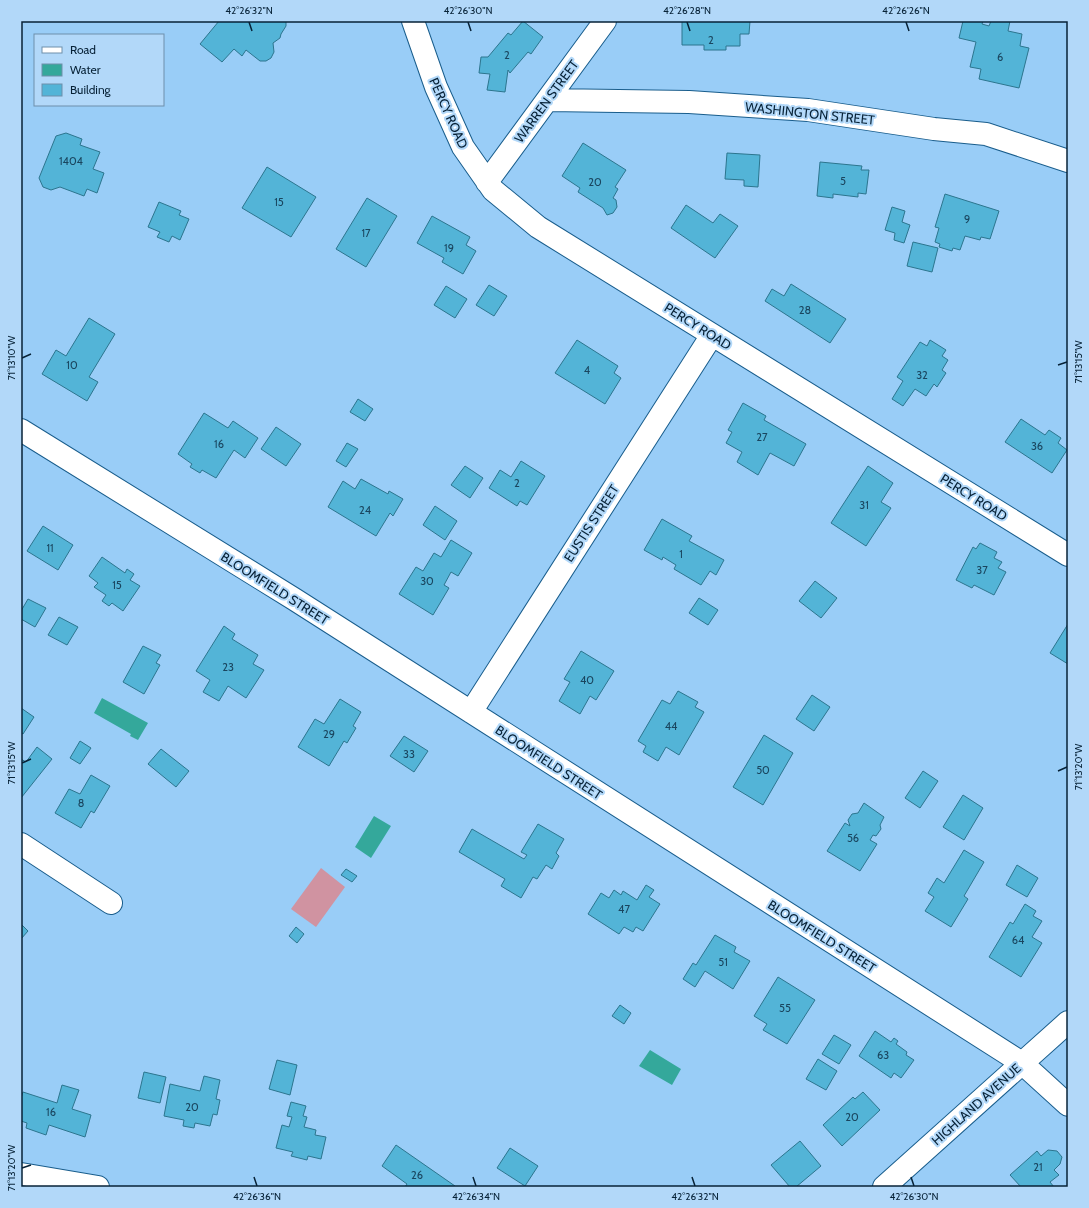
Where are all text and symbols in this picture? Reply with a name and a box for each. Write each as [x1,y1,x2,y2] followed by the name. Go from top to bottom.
[225,4,273,17] text: 42°26'32"N
[443,4,493,17] text: 42°26'30"N
[663,4,711,17] text: 42°26'28"N
[882,4,930,17] text: 42°26'26"N
[708,33,714,47] house number: 2
[34,34,164,106] legend
[70,42,96,57] text: Road
[504,48,510,62] house number: 2
[997,50,1003,64] house number: 6
[511,56,581,146] street label: WARREN STREET
[70,62,101,77] text: Water
[426,75,472,151] street label: PERCY ROAD
[70,82,112,97] text: Building
[744,98,876,128] street label: WASHINGTON STREET
[59,154,84,168] house number: 1404
[840,174,846,188] house number: 5
[588,175,602,189] house number: 20
[274,195,284,209] house number: 15
[964,212,970,226] house number: 9
[361,226,371,240] house number: 17
[444,241,454,255] house number: 19
[662,299,734,353] street label: PERCY ROAD
[799,303,811,317] house number: 28
[5,335,18,380] text: 71°13'10"W
[1072,340,1085,383] text: 71°13'15"W
[66,358,78,372] house number: 10
[584,363,591,377] house number: 4
[916,368,928,382] house number: 32
[756,430,768,444] house number: 27
[214,437,224,451] house number: 16
[1031,439,1043,453] house number: 36
[938,470,1010,524] street label: PERCY ROAD
[514,476,520,490] house number: 2
[560,481,622,565] street label: EUSTIS STREET
[859,498,869,512] house number: 31
[359,503,372,517] house number: 24
[46,541,54,555] house number: 11
[679,547,683,561] house number: 1
[218,548,332,628] street label: BLOOMFIELD STREET
[976,563,988,577] house number: 37
[420,574,434,588] house number: 30
[112,578,122,592] house number: 15
[222,660,234,674] house number: 23
[580,673,594,687] house number: 40
[665,719,678,733] house number: 44
[493,721,606,803] street label: BLOOMFIELD STREET
[323,727,335,741] house number: 29
[5,741,18,784] text: 71°13'15"W
[1072,743,1085,790] text: 71°13'20"W
[403,747,415,761] house number: 33
[756,763,770,777] house number: 50
[78,796,84,810] house number: 8
[847,831,859,845] house number: 56
[765,896,879,976] street label: BLOOMFIELD STREET
[618,902,630,916] house number: 47
[1012,933,1025,947] house number: 64
[718,955,728,969] house number: 51
[779,1001,791,1015] house number: 55
[877,1048,889,1062] house number: 63
[928,1060,1024,1148] street label: HIGHLAND AVENUE
[185,1100,199,1114] house number: 20
[46,1105,56,1119] house number: 16
[845,1110,859,1124] house number: 20
[5,1144,18,1191] text: 71°13'20"W
[1033,1160,1043,1174] house number: 21
[411,1168,423,1182] house number: 26
[233,1190,281,1203] text: 42°26'36"N
[452,1190,500,1203] text: 42°26'34"N
[671,1190,719,1203] text: 42°26'32"N
[889,1190,939,1203] text: 42°26'30"N

